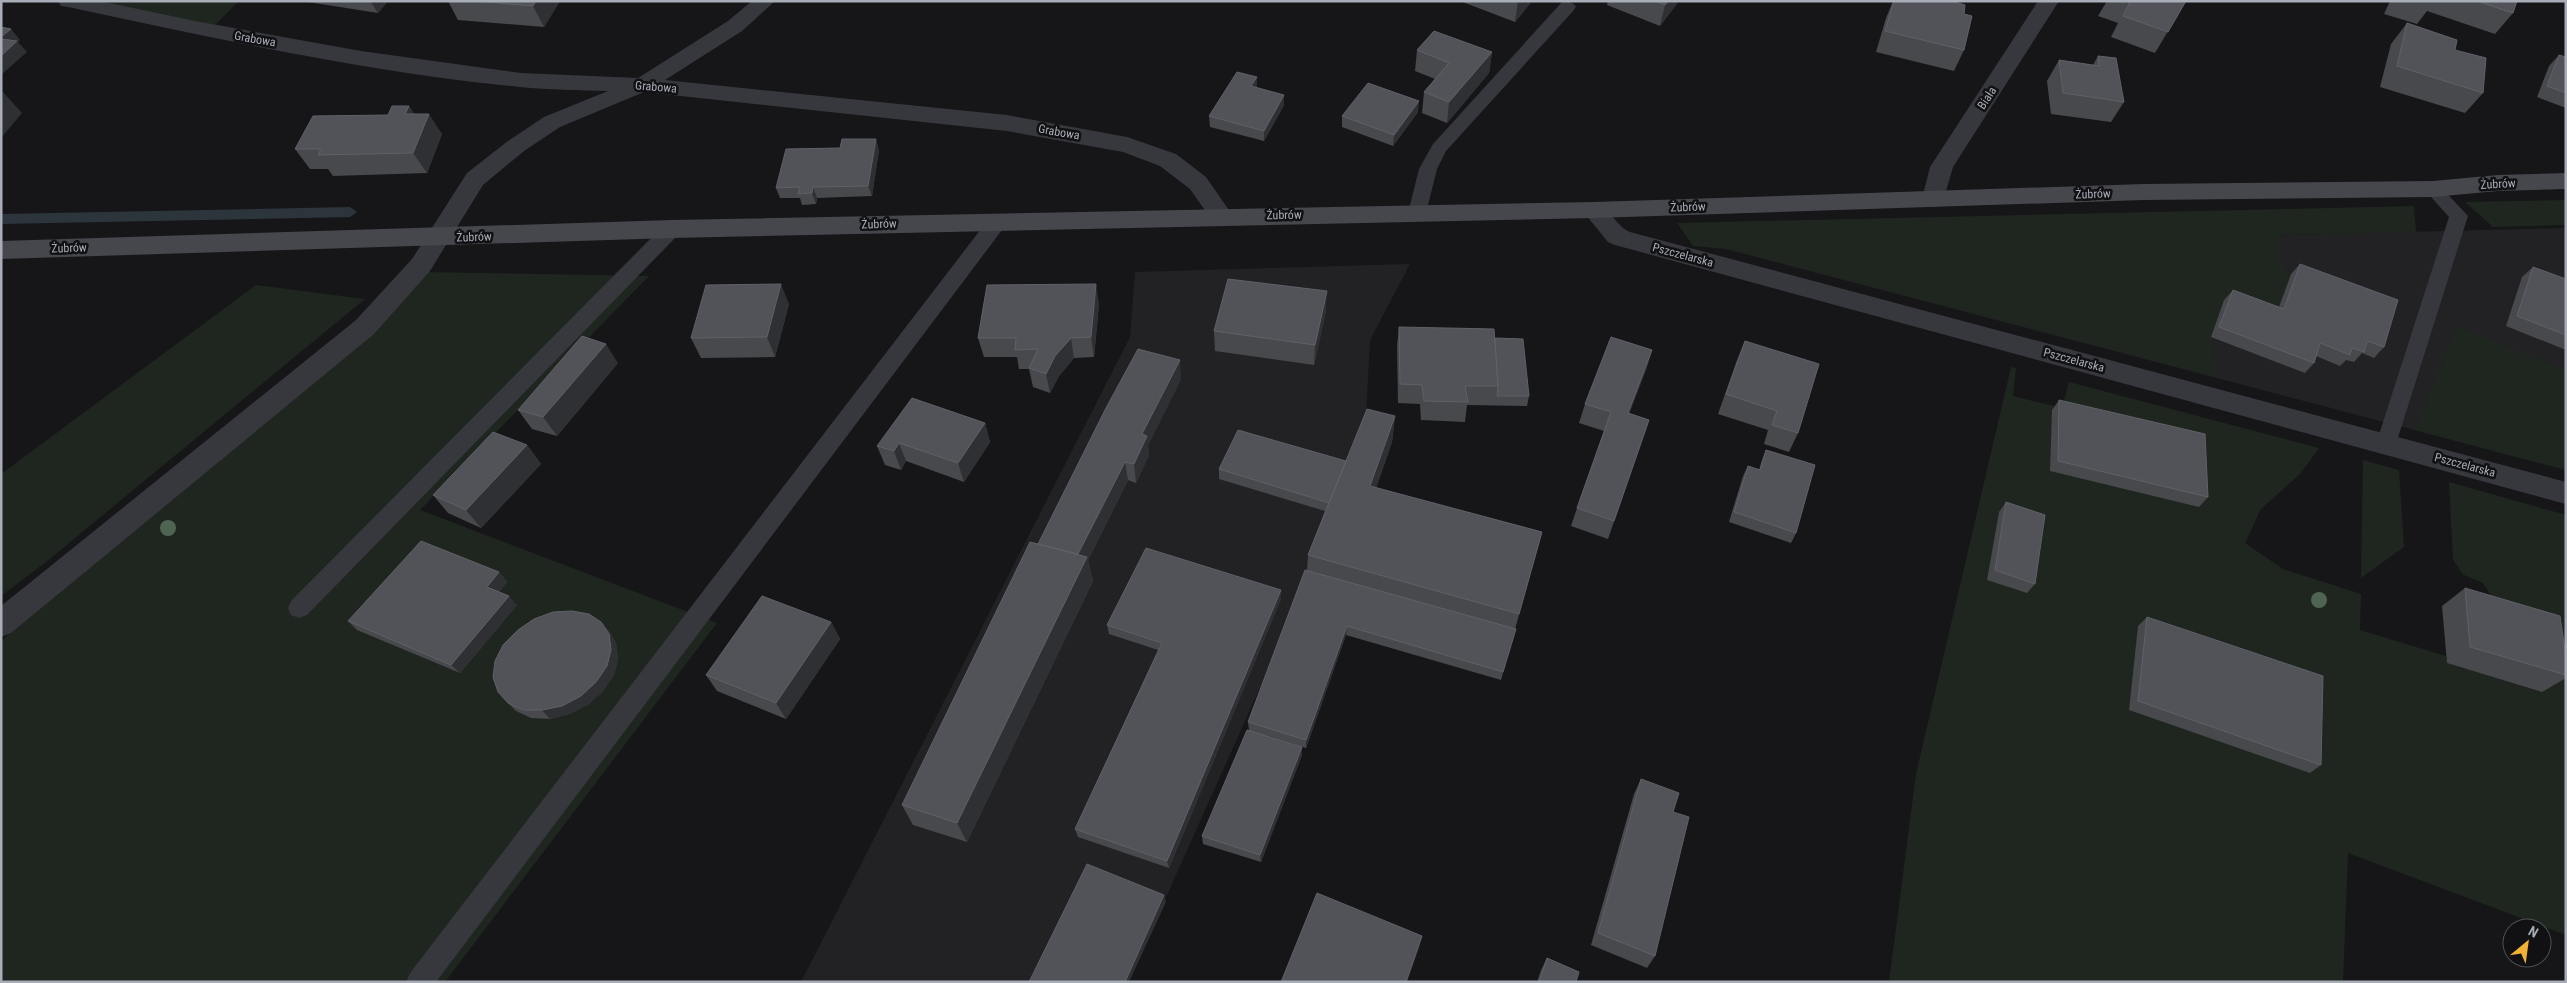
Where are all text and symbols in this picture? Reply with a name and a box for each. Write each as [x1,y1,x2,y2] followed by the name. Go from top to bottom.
[233,28,277,50] street label: Grabowa
[635,78,678,96] street label: Grabowa
[1975,84,1999,112] street label: Biała
[1037,121,1081,143] street label: Grabowa
[2480,175,2516,192] street label: Żubrów
[2075,185,2111,202] street label: Żubrów
[1670,198,1706,215] street label: Żubrów
[1266,207,1302,222] street label: Żubrów
[861,215,897,232] street label: Żubrów
[456,228,492,245] street label: Żubrów
[51,239,87,256] street label: Żubrów
[1651,240,1715,270] street label: Pszczelarska
[2042,345,2106,375] street label: Pszczelarska
[2433,450,2497,480] street label: Pszczelarska
[2502,918,2552,968] north arrow
[2526,923,2541,941] text: N

